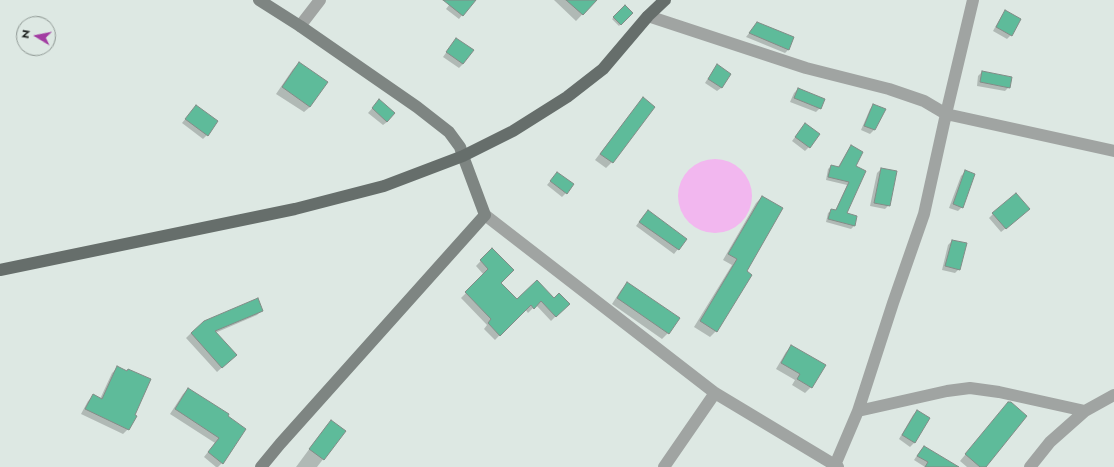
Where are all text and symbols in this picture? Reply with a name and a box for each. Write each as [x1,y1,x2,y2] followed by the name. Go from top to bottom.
[16,16,56,56] north arrow
[17,28,34,40] text: N

